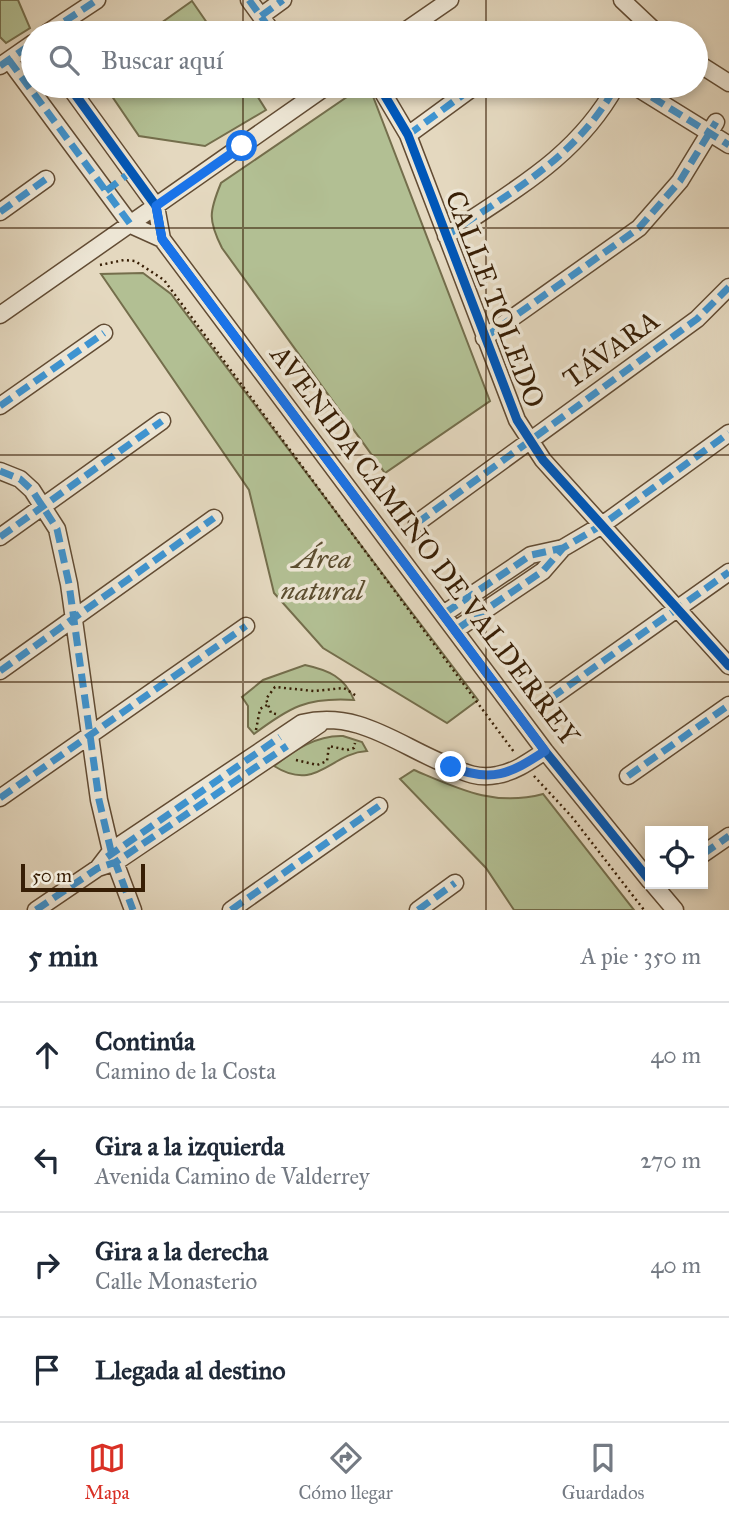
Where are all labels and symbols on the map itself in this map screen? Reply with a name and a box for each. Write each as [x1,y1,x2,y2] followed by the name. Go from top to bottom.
[226,130,257,161] route start
[437,185,553,413] street label: CALLE TOLEDO
[556,302,666,396] street label: TÁVARA
[262,337,588,753] street label: AVENIDA CAMINO DE VALDERREY
[281,541,366,608] park label: Área natural
[435,751,466,782] route end
[21,861,145,893] scale bar

